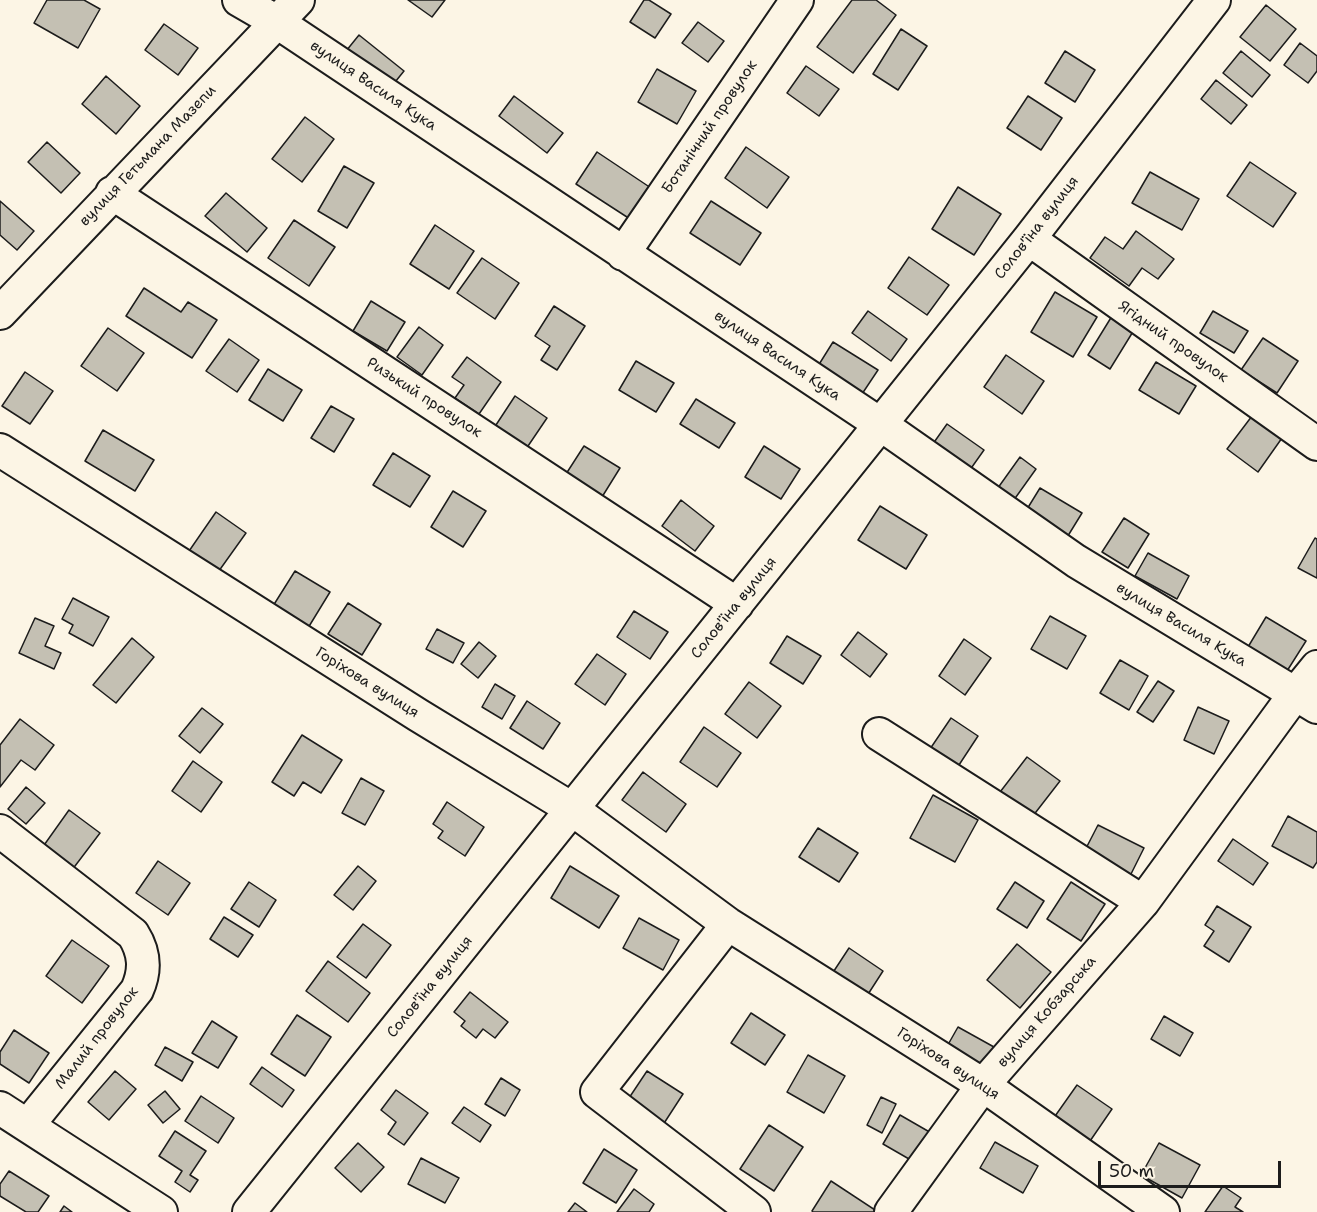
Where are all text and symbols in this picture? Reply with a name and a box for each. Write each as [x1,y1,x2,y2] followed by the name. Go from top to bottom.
[306,37,440,135] street label: вулиця Василя Кука
[659,57,761,197] street label: Ботанічний провулок
[76,82,220,230] street label: вулиця Гетьмана Мазепи
[991,173,1083,283] street label: Солов'їна вулиця
[1115,297,1231,387] street label: Ягідний провулок
[710,307,844,405] street label: вулиця Василя Кука
[363,354,485,442] street label: Ризький провулок
[687,553,781,663] street label: Солов'їна вулиця
[1113,579,1249,671] street label: вулиця Василя Кука
[312,644,422,722] street label: Горіхова вулиця
[383,932,477,1042] street label: Солов'їна вулиця
[994,953,1100,1071] street label: вулиця Кобзарська
[51,983,143,1093] street label: Малий провулок
[893,1024,1003,1104] street label: Горіхова вулиця
[1101,1149,1284,1187] scale bar
[1109,1159,1154,1183] text: 50 m

